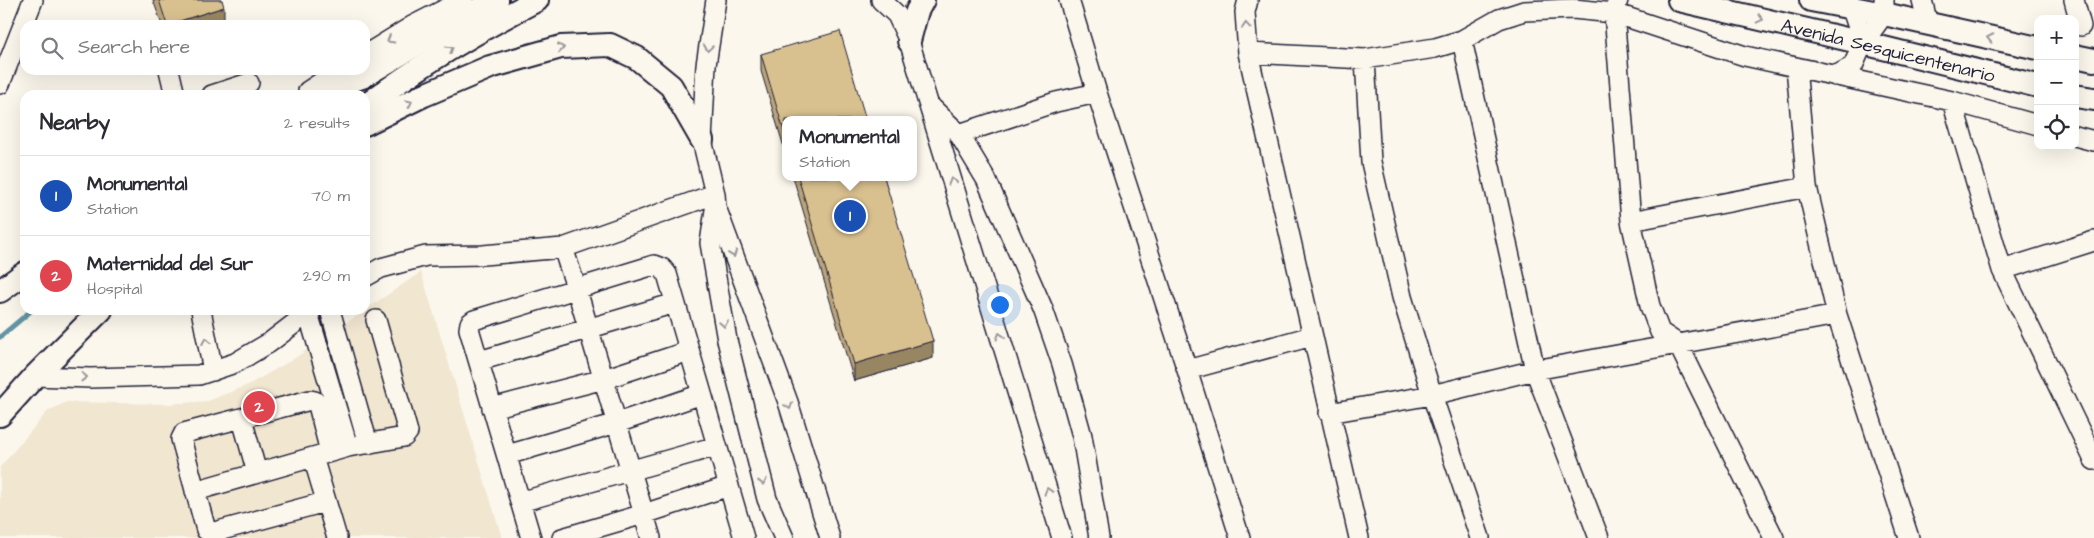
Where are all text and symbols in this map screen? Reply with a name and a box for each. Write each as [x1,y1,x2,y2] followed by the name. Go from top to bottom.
[1778,12,1998,90] street label: Avenida Sesquicentenario
[1756,13,1765,24] one-way arrow
[2034,15,2079,150] map controls
[2034,15,2079,60] button: +
[20,20,370,75] search box
[1241,22,1252,30] one-way arrow
[386,33,395,43] one-way arrow
[1986,33,1995,44] one-way arrow
[38,34,66,62] icon: search
[78,34,190,61] text: Search here
[558,43,566,54] one-way arrow
[703,44,714,52] one-way arrow
[445,45,454,55] one-way arrow
[2034,60,2079,105] button: −
[404,98,413,109] one-way arrow
[2034,105,2079,150] button: locate
[40,108,110,137] text: Nearby
[284,112,350,134] text: 2 results
[782,116,917,181] popup
[799,124,900,151] text: Monumental
[799,151,850,173] text: Station
[87,171,187,198] text: Monumental
[947,177,957,186] one-way arrow
[55,185,57,207] text: 1
[311,185,350,207] text: 70 m
[834,197,866,235] pin: 1
[87,198,138,220] text: Station
[727,249,737,258] one-way arrow
[87,251,253,278] text: Maternidad del Sur
[51,265,61,287] text: 2
[303,265,350,287] text: 290 m
[87,278,142,300] text: Hospital
[987,292,1013,318] your location
[719,319,729,328] one-way arrow
[995,333,1005,341] one-way arrow
[202,336,212,345] one-way arrow
[80,372,88,383] one-way arrow
[243,388,275,426] pin: 2
[784,402,794,410] one-way arrow
[757,477,768,486] one-way arrow
[1043,488,1053,496] one-way arrow

